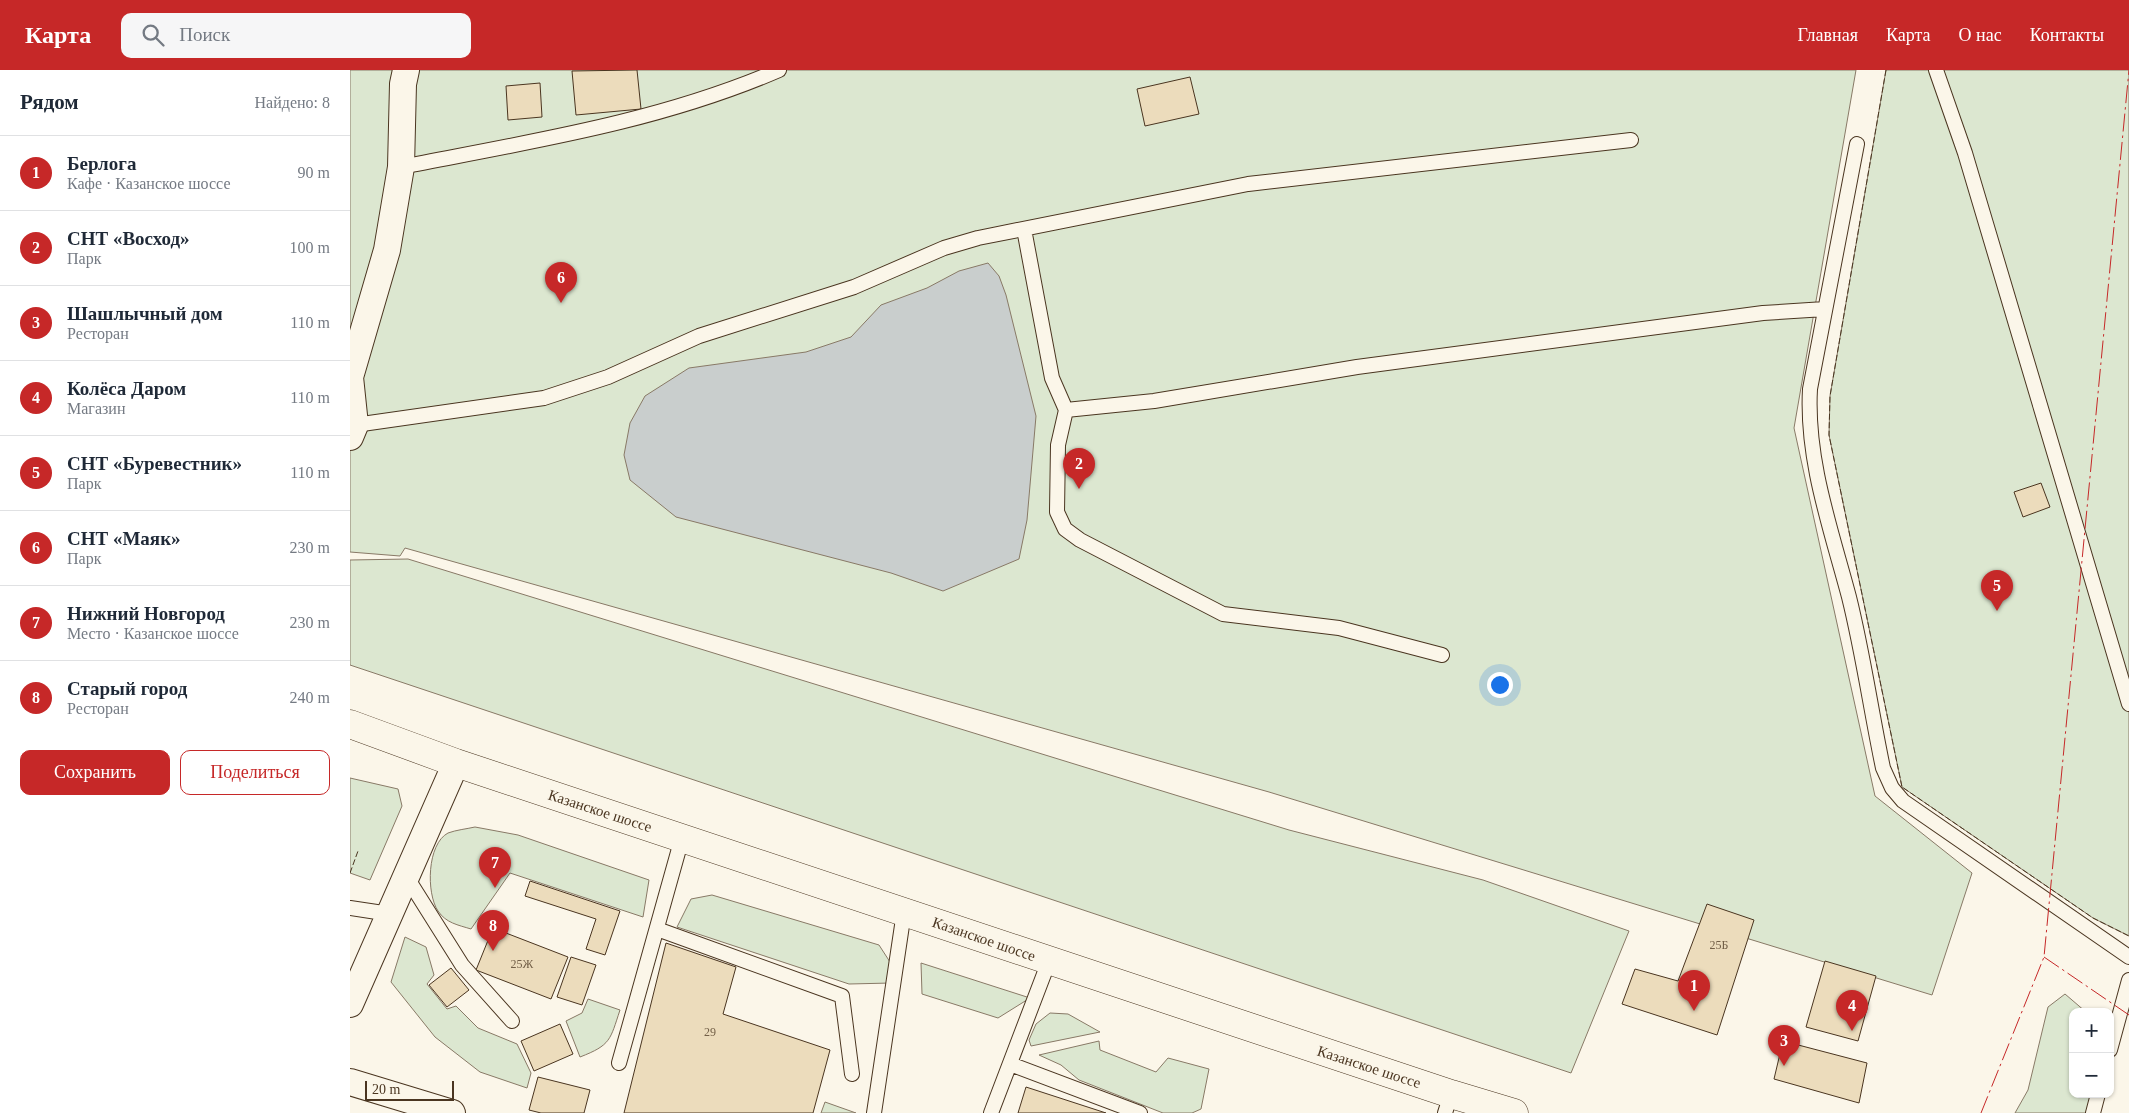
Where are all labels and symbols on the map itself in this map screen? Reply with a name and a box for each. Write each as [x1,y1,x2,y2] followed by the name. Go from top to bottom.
[545,262,577,303] pin: 6
[1063,448,1095,489] pin: 2
[1981,570,2013,611] pin: 5
[1487,672,1513,698] your location
[546,787,654,835] street label: Казанское шоссе
[479,847,511,888] pin: 7
[477,910,509,951] pin: 8
[930,914,1038,964] street label: Казанское шоссе
[1710,938,1729,952] house number: 25Б
[511,957,534,971] house number: 25Ж
[1678,970,1710,1011] pin: 1
[1836,990,1868,1031] pin: 4
[704,1025,716,1039] house number: 29
[1768,1025,1800,1066] pin: 3
[1315,1043,1423,1091] street label: Казанское шоссе
[365,1078,454,1101] scale bar

